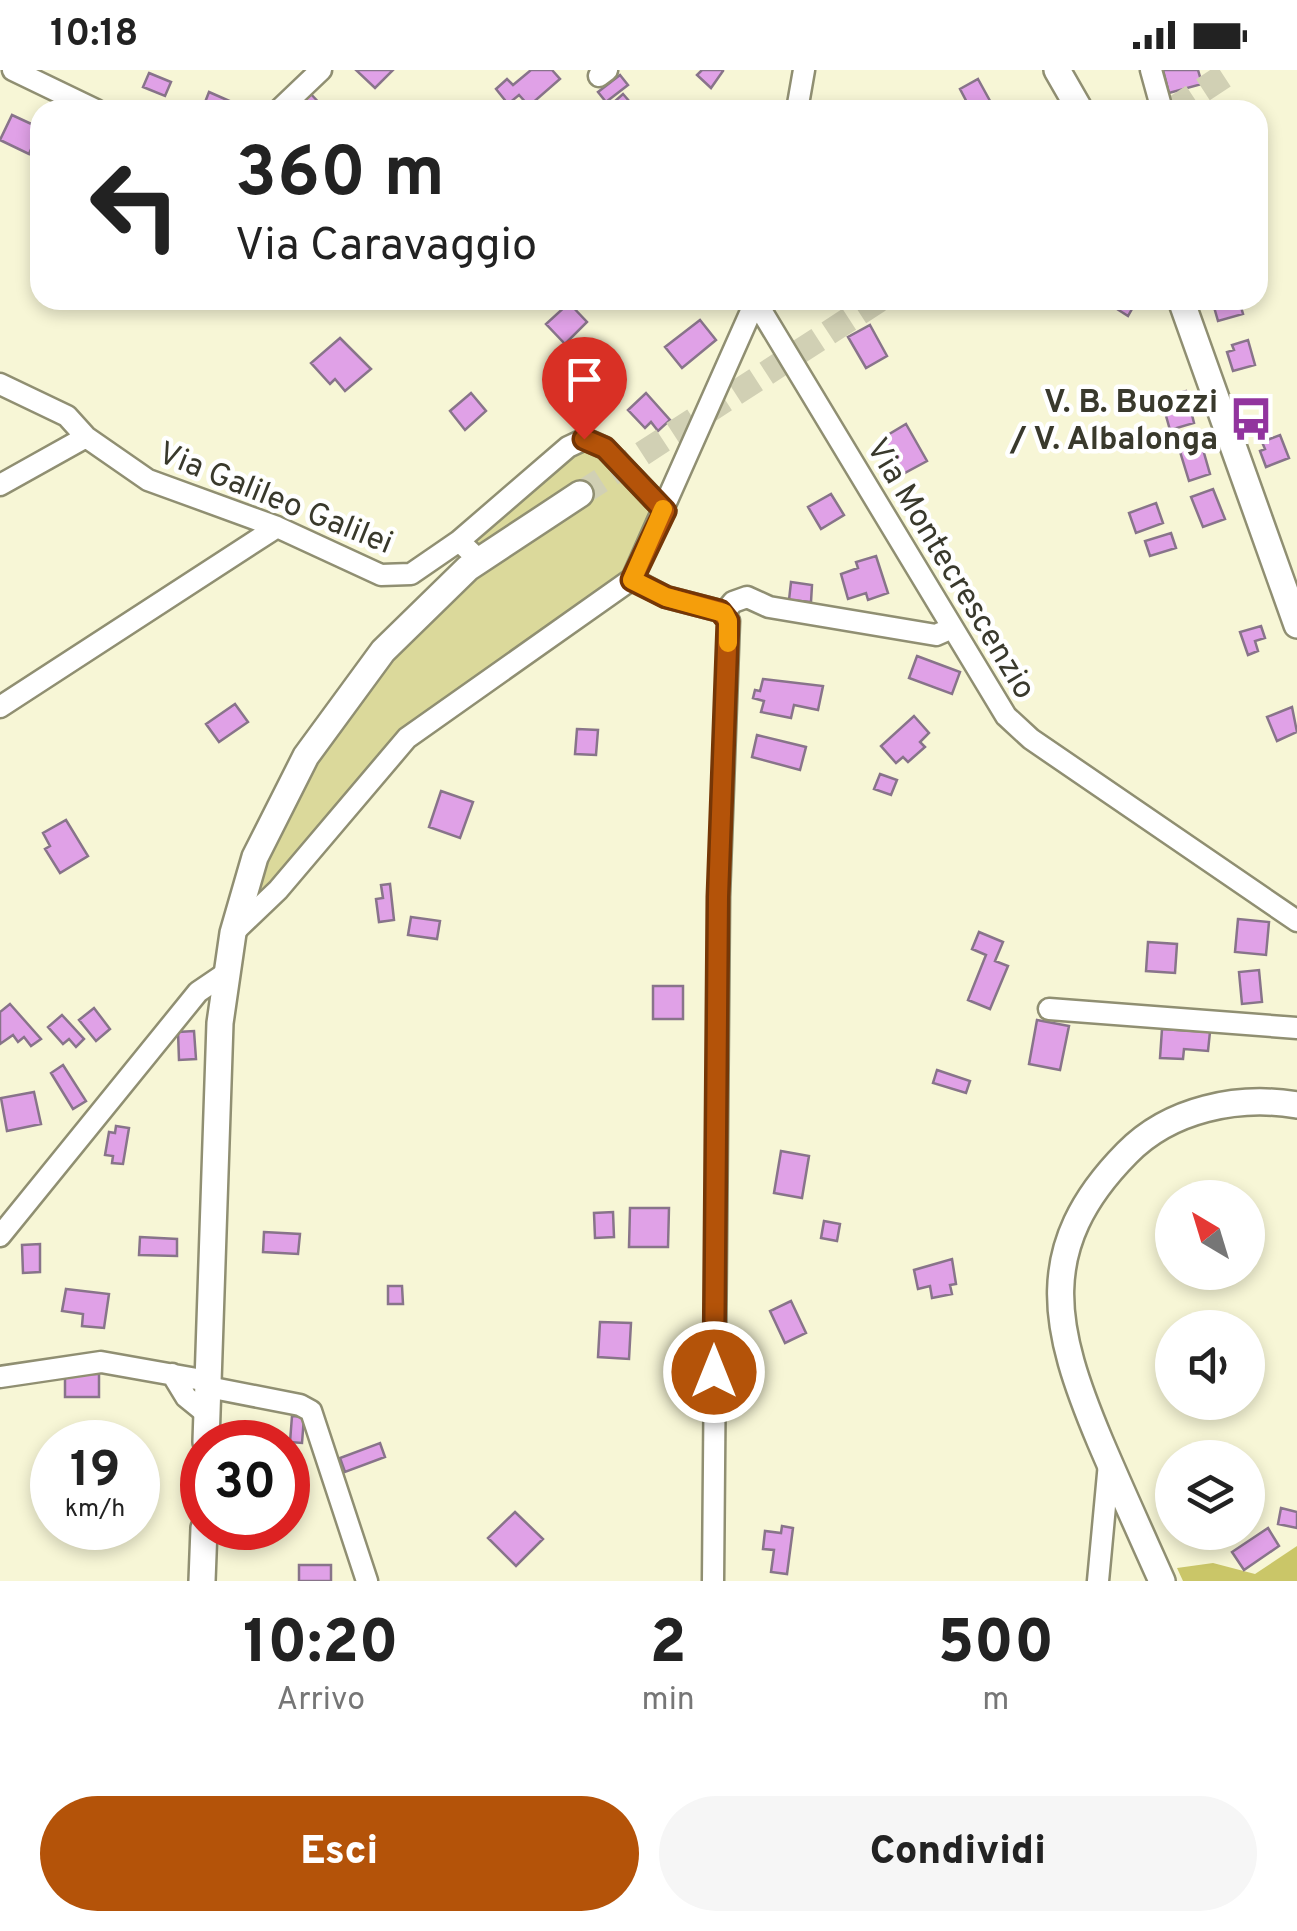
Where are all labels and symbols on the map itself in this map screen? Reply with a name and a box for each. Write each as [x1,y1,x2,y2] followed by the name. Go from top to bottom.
[542,337,627,440] pin
[1009,384,1218,461] place label: V. B. Buozzi / V. Albalonga
[1227,395,1275,443] bus stop icon: V. B. Buozzi / V. Albalonga
[856,432,1043,707] street label: Via Montecrescenzio
[152,435,398,565] street label: Via Galileo Galilei
[1155,1180,1265,1290] north arrow
[662,1320,766,1424] position arrow
[180,1420,310,1550] speed limit sign: 30

